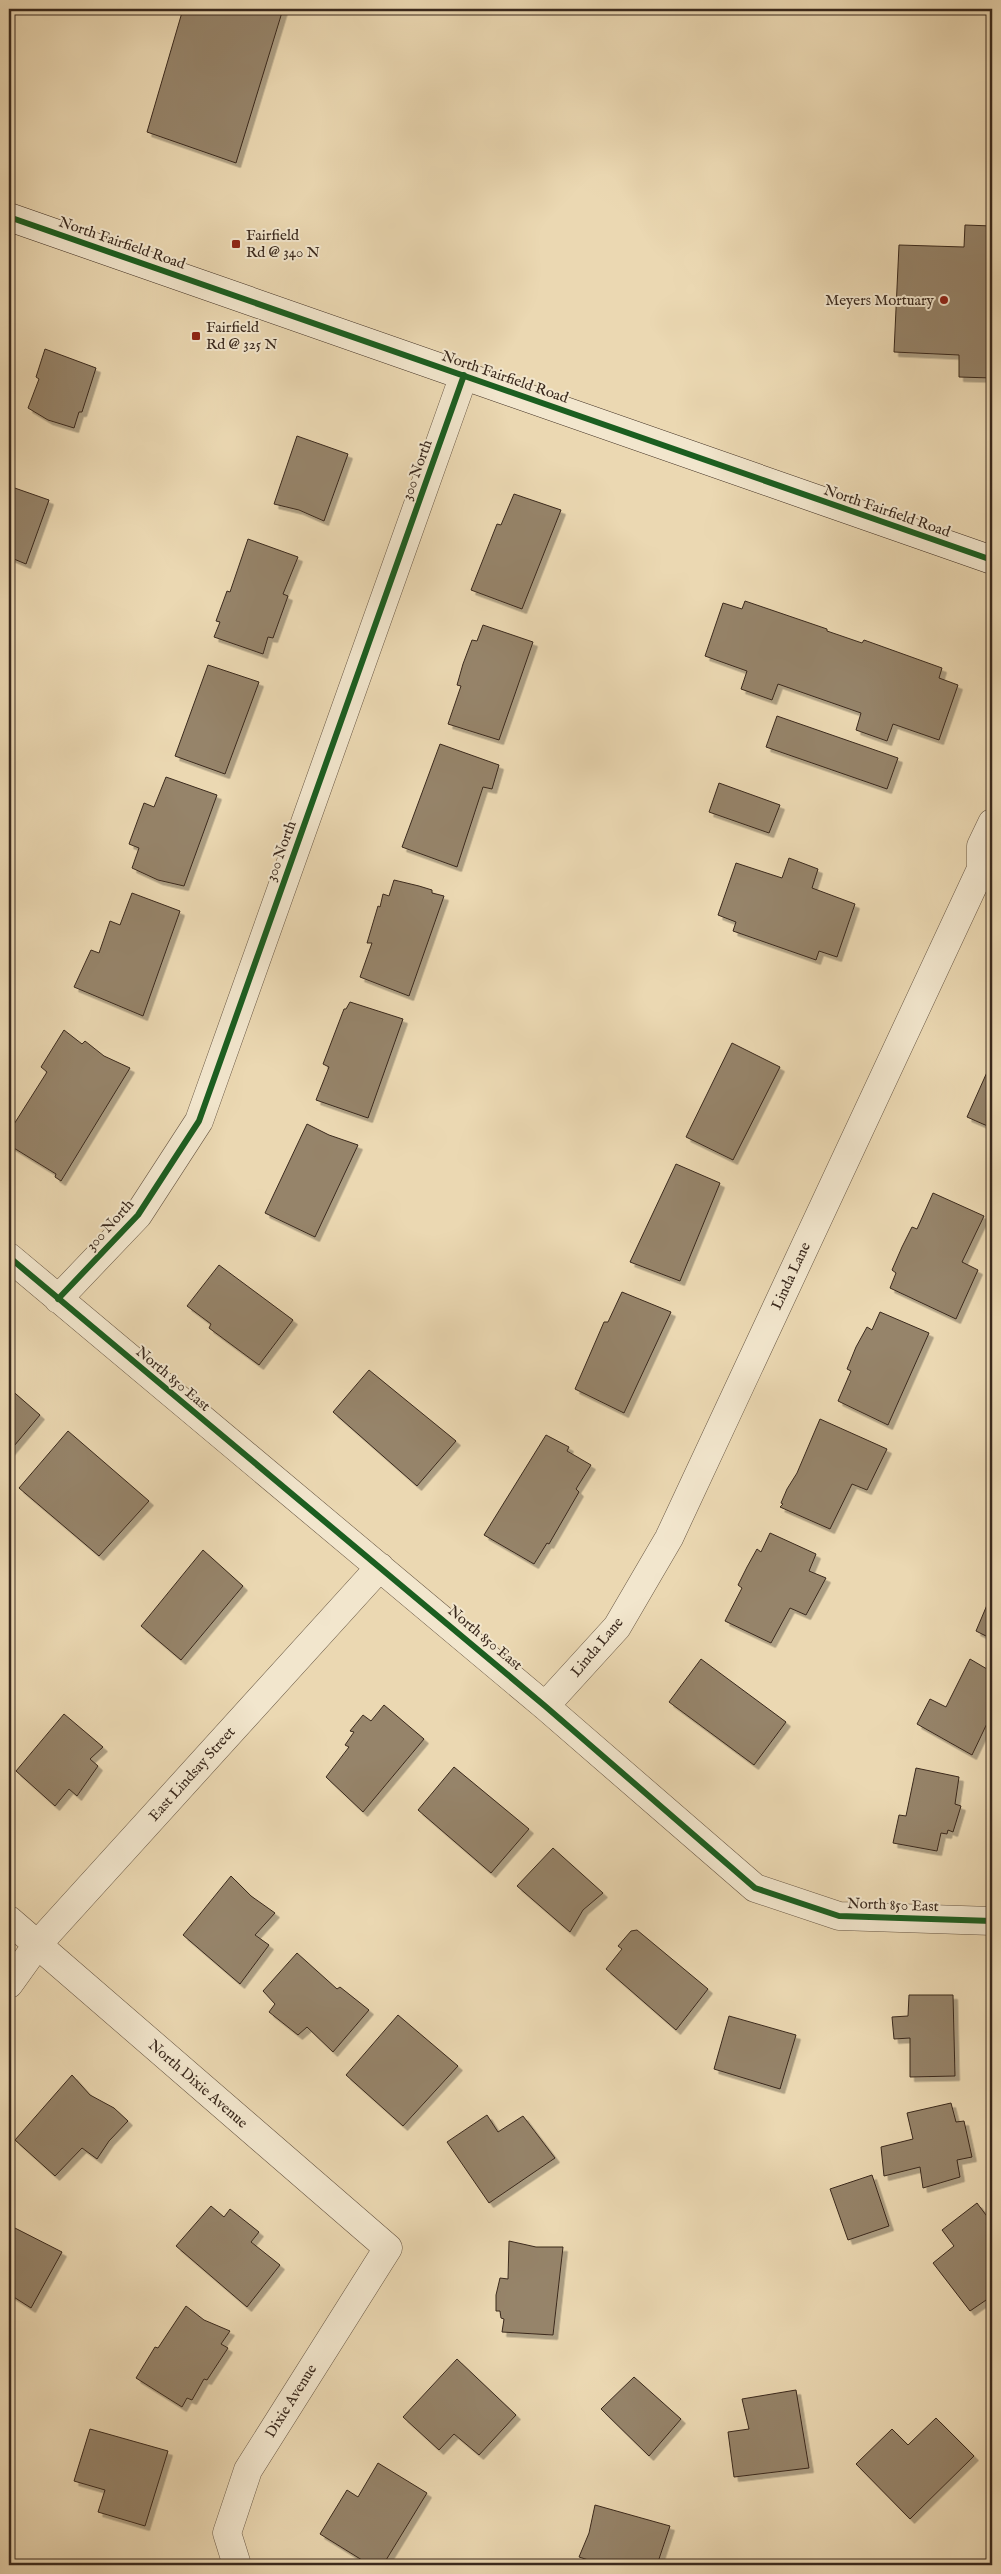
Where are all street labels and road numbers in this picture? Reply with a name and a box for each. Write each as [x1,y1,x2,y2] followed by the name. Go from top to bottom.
[56,212,189,274] street label: North Fairfield Road
[439,346,572,408] street label: North Fairfield Road
[397,437,437,503] street label: 300 North
[821,480,954,542] street label: North Fairfield Road
[261,818,301,884] street label: 300 North
[82,1195,138,1255] street label: 300 North
[767,1239,815,1313] street label: Linda Lane
[132,1342,214,1416] street label: North 850 East
[444,1601,526,1675] street label: North 850 East
[566,1613,628,1681] street label: Linda Lane
[145,1723,239,1825] street label: East Lindsay Street
[847,1894,939,1916] street label: North 850 East
[144,2036,252,2133] street label: North Dixie Avenue
[261,2361,321,2441] street label: Dixie Avenue

